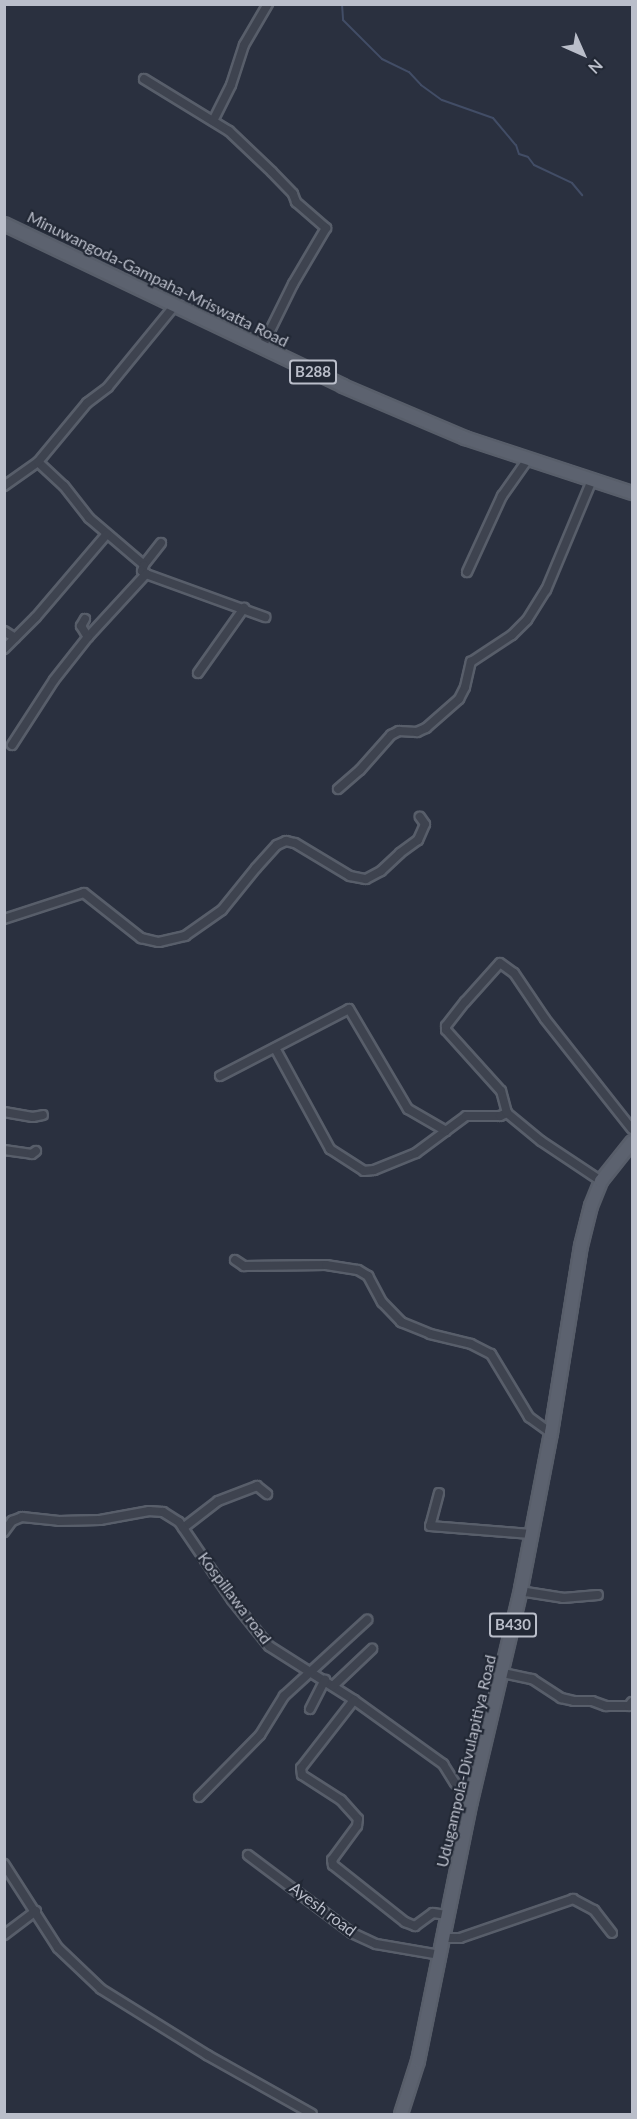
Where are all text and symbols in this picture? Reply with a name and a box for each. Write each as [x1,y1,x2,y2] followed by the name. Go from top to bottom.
[553,24,613,84] north arrow
[585,56,607,78] text: N
[24,207,292,351] street label: Minuwangoda-Gampaha-Mriswatta Road
[289,360,337,384] road number: B288
[194,1548,276,1648] street label: Kospillawa road
[489,1613,537,1637] road number: B430
[432,1653,500,1869] street label: Udugampola-Divulapitiya Road
[286,1878,360,1940] street label: Ayesh road

